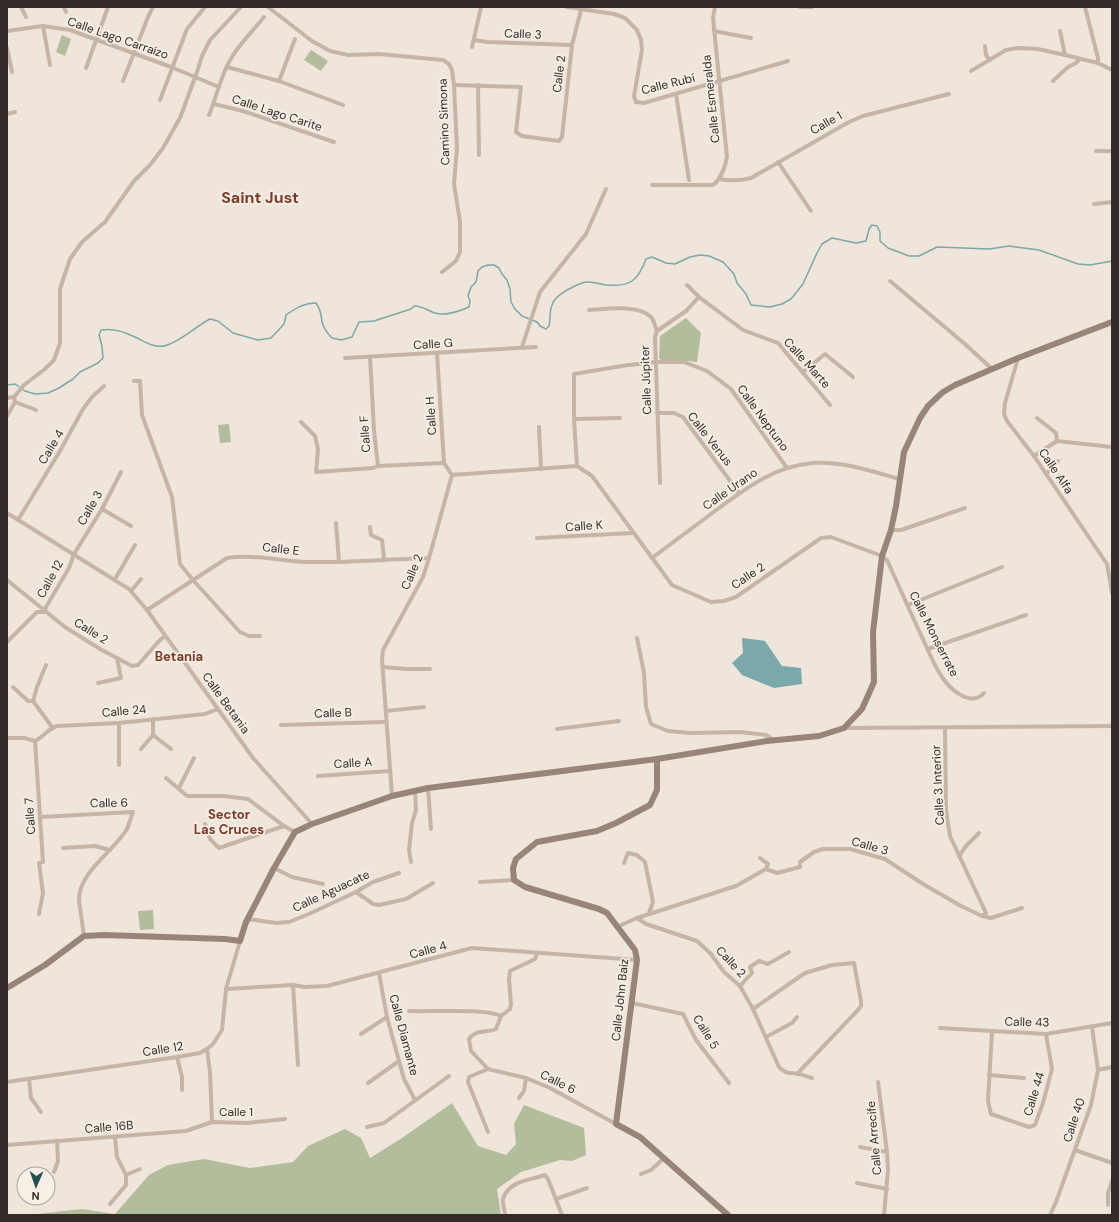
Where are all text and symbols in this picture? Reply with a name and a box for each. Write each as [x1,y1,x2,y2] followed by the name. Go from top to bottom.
[65,13,171,63] street label: Calle Lago Carraízo
[504,25,542,43] street label: Calle 3
[549,54,569,94] street label: Calle 2
[698,54,724,144] street label: Calle Esmeralda
[640,70,697,98] street label: Calle Rubí
[434,78,454,166] street label: Camino Simona
[230,91,324,135] street label: Calle Lago Carite
[807,108,845,138] street label: Calle 1
[221,187,299,208] district label: Saint Just
[780,334,834,392] street label: Calle Marte
[413,335,453,353] street label: Calle G
[637,344,655,415] street label: Calle Júpiter
[733,382,793,454] street label: Calle Neptuno
[422,396,440,436] street label: Calle H
[684,409,736,469] street label: Calle Venus
[356,414,374,453] street label: Calle F
[34,427,68,467] street label: Calle 4
[1035,445,1077,497] street label: Calle Alfa
[699,464,761,514] street label: Calle Urano
[74,488,106,528] street label: Calle 3
[565,517,603,535] street label: Calle K
[262,539,301,559] street label: Calle E
[397,552,427,592] street label: Calle 2
[33,557,67,601] street label: Calle 12
[728,559,768,593] street label: Calle 2
[906,588,963,680] street label: Calle Monserrate
[71,614,111,648] street label: Calle 2
[155,648,203,665] district label: Betania
[198,669,254,737] street label: Calle Betania
[101,701,147,721] street label: Calle 24
[314,704,352,722] street label: Calle B
[928,744,948,826] street label: Calle 3 Interior
[333,754,373,772] street label: Calle A
[90,795,128,811] street label: Calle 6
[21,797,39,835] street label: Calle 7
[194,806,264,838] district label: Sector Las Cruces
[850,833,890,859] street label: Calle 3
[290,866,372,916] street label: Calle Aguacate
[408,937,448,963] street label: Calle 4
[712,943,750,981] street label: Calle 2
[608,958,632,1042] street label: Calle John Baiz
[385,993,423,1078] street label: Calle Diamante
[689,1012,723,1052] street label: Calle 5
[1004,1014,1050,1030] street label: Calle 43
[141,1038,185,1060] street label: Calle 12
[537,1066,579,1098] street label: Calle 6
[1020,1070,1048,1118] street label: Calle 44
[1059,1096,1089,1144] street label: Calle 40
[863,1100,885,1176] street label: Calle Arrecife
[219,1104,253,1120] street label: Calle 1
[84,1117,134,1137] street label: Calle 16B
[16,1166,56,1206] north arrow
[31,1189,40,1203] text: N

